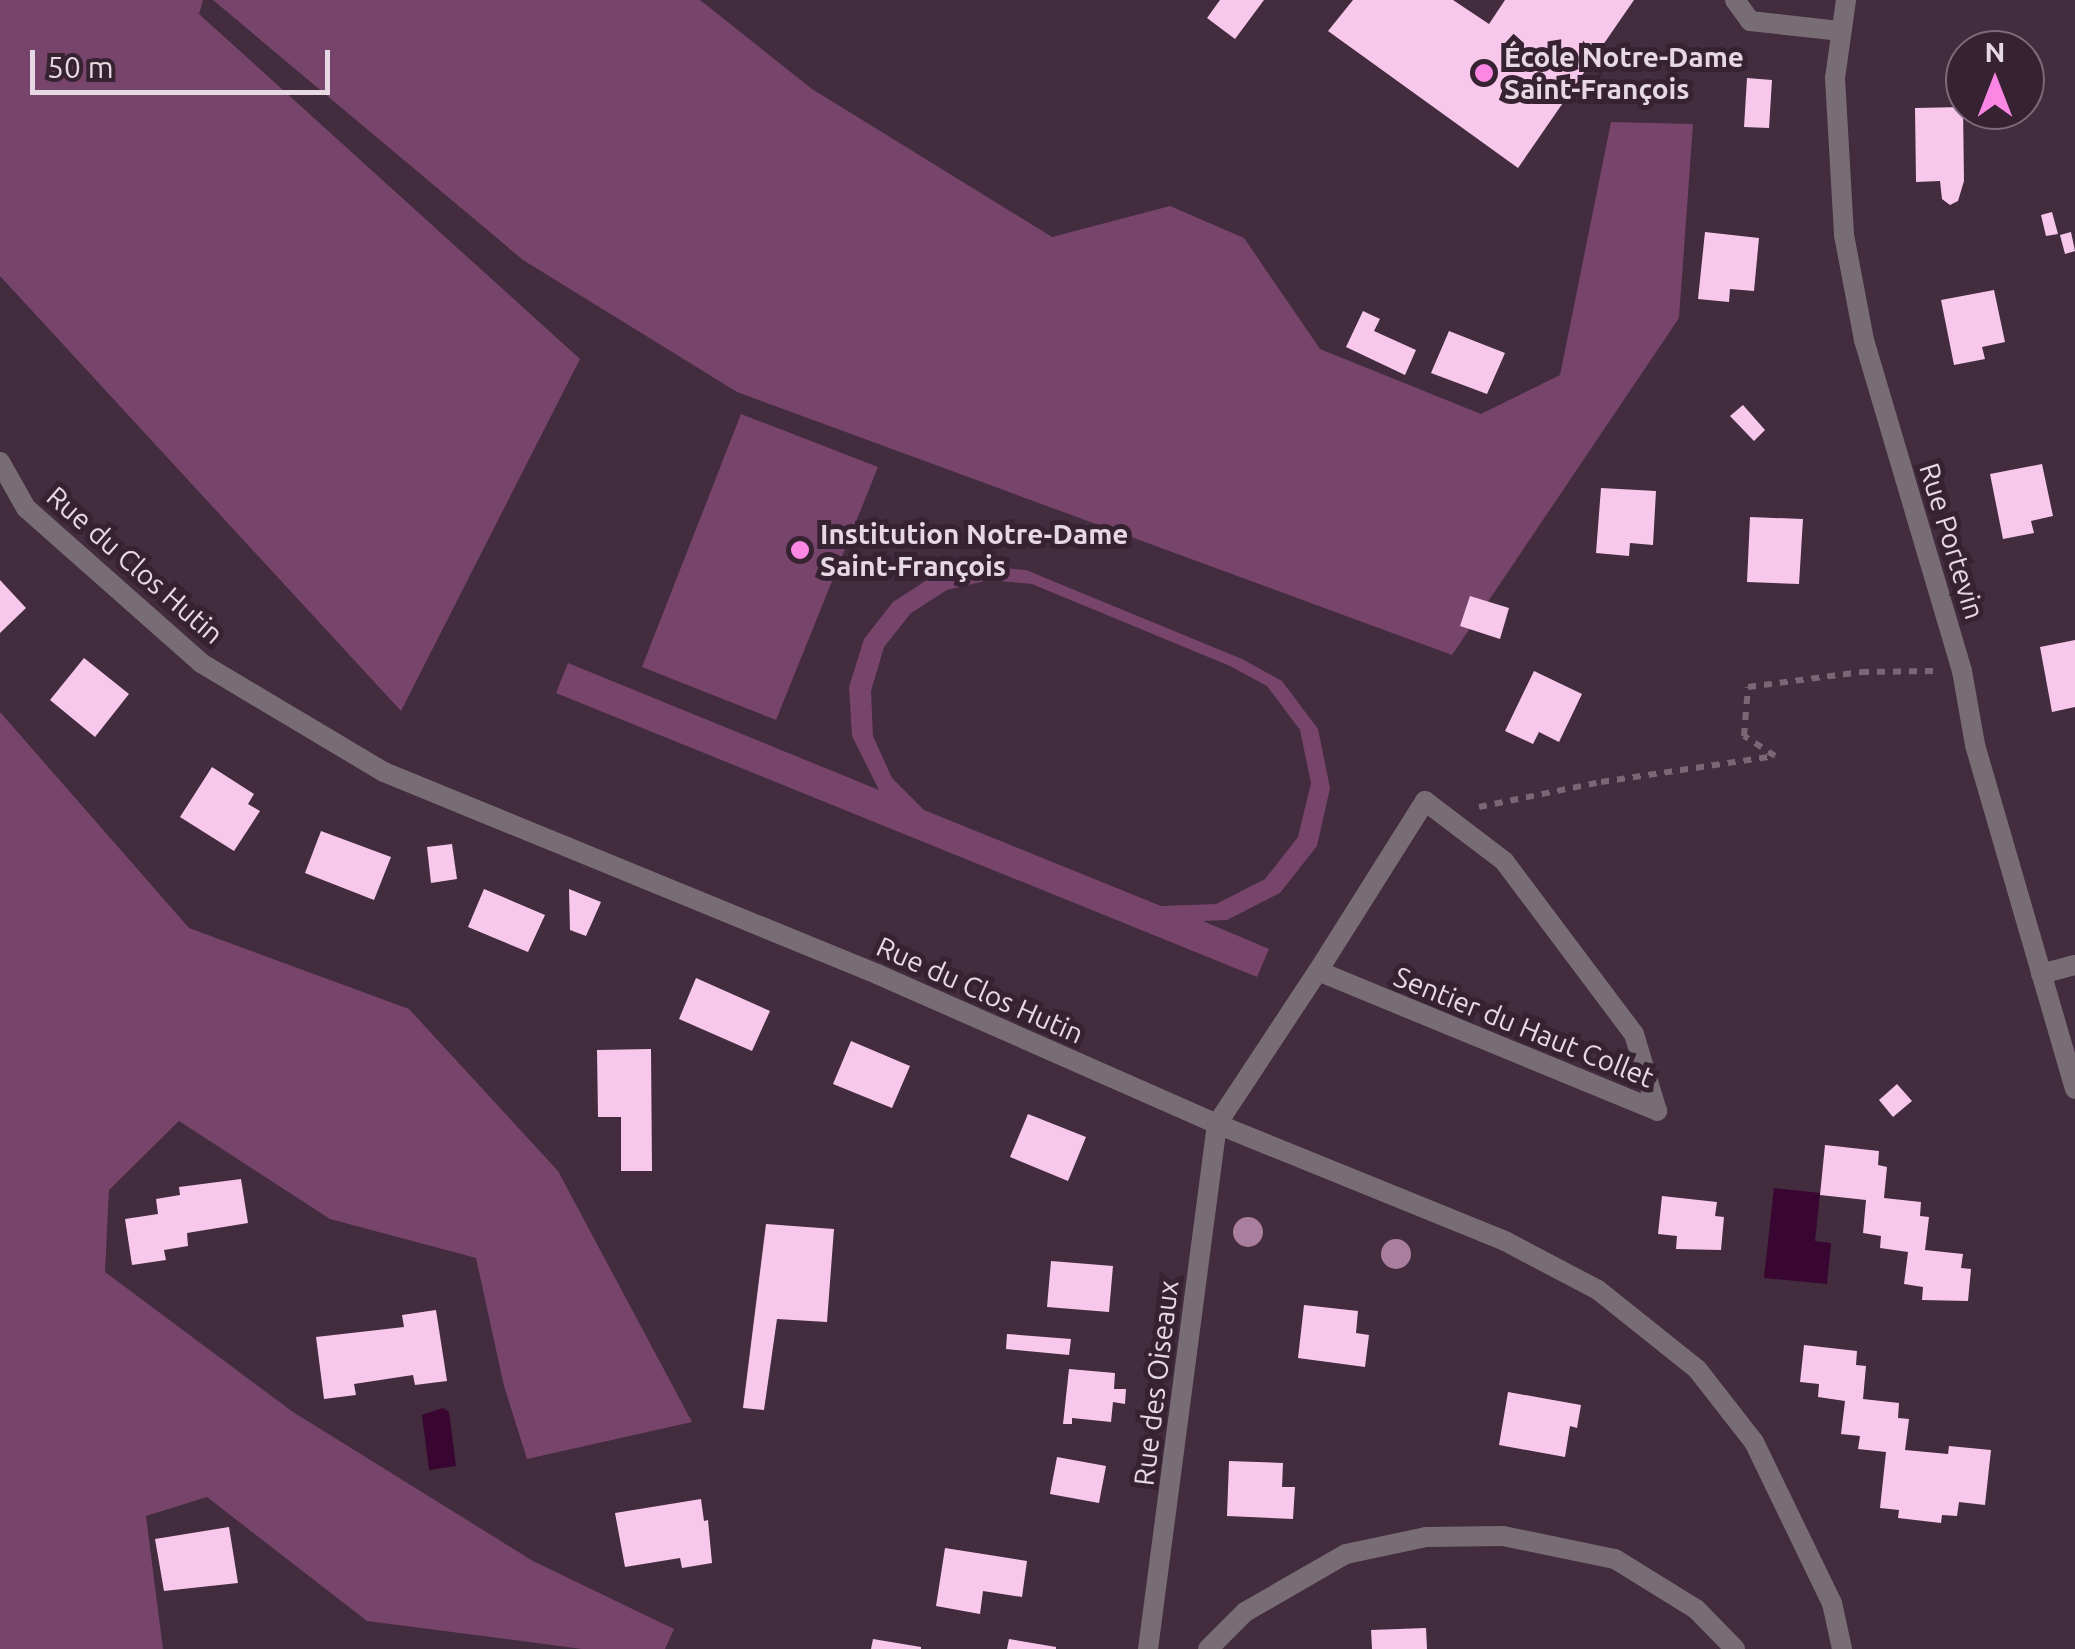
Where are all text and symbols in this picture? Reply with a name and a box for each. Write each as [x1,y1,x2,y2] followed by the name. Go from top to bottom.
[35,30,335,92] scale bar
[1945,30,2045,130] north arrow
[1985,36,2005,67] text: N
[1504,40,1744,106] place label: École Notre-Dame Saint-François
[47,50,114,84] text: 50 m
[1473,62,1495,84] marker: École Notre-Dame Saint-François
[1912,459,1992,623] street label: Rue Portevin
[40,479,230,651] street label: Rue du Clos Hutin
[820,517,1128,583] place label: Institution Notre‐Dame Saint‐François
[789,539,811,561] marker: Institution Notre‐Dame Saint‐François
[871,929,1089,1051] street label: Rue du Clos Hutin
[1389,960,1659,1094] street label: Sentier du Haut Collet
[1127,1279,1185,1487] street label: Rue des Oiseaux

